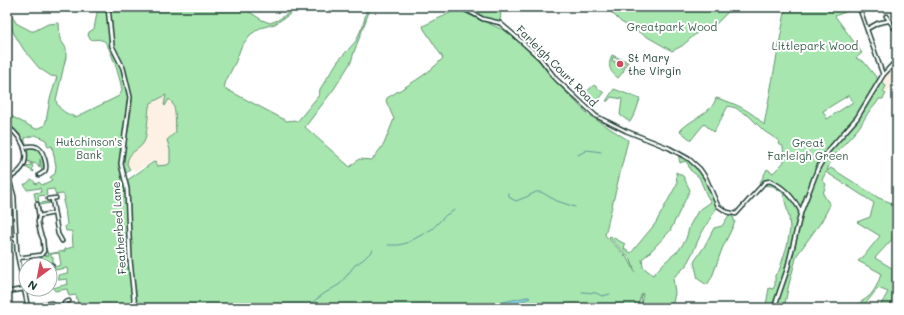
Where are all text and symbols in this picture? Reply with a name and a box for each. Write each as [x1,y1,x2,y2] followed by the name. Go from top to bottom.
[627,19,717,34] park label: Greatpark Wood
[513,22,601,110] street label: Farleigh Court Road
[772,38,858,53] park label: Littlepark Wood
[628,50,681,78] place label: St Mary the Virgin
[615,59,625,69] marker: St Mary the Virgin
[56,134,122,162] park label: Hutchinson's Bank
[768,135,848,163] park label: Great Farleigh Green
[108,181,129,275] street label: Featherbed Lane
[18,257,58,297] north arrow
[25,277,40,294] text: N

